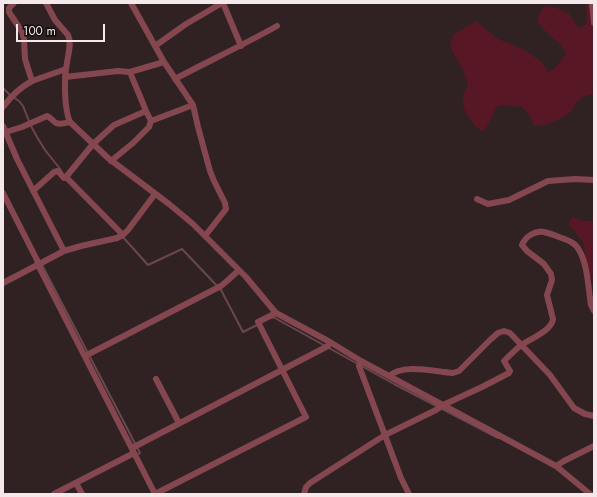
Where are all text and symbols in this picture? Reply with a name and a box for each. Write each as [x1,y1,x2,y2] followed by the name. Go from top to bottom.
[18,16,107,42] scale bar
[23,22,56,40] text: 100 m

